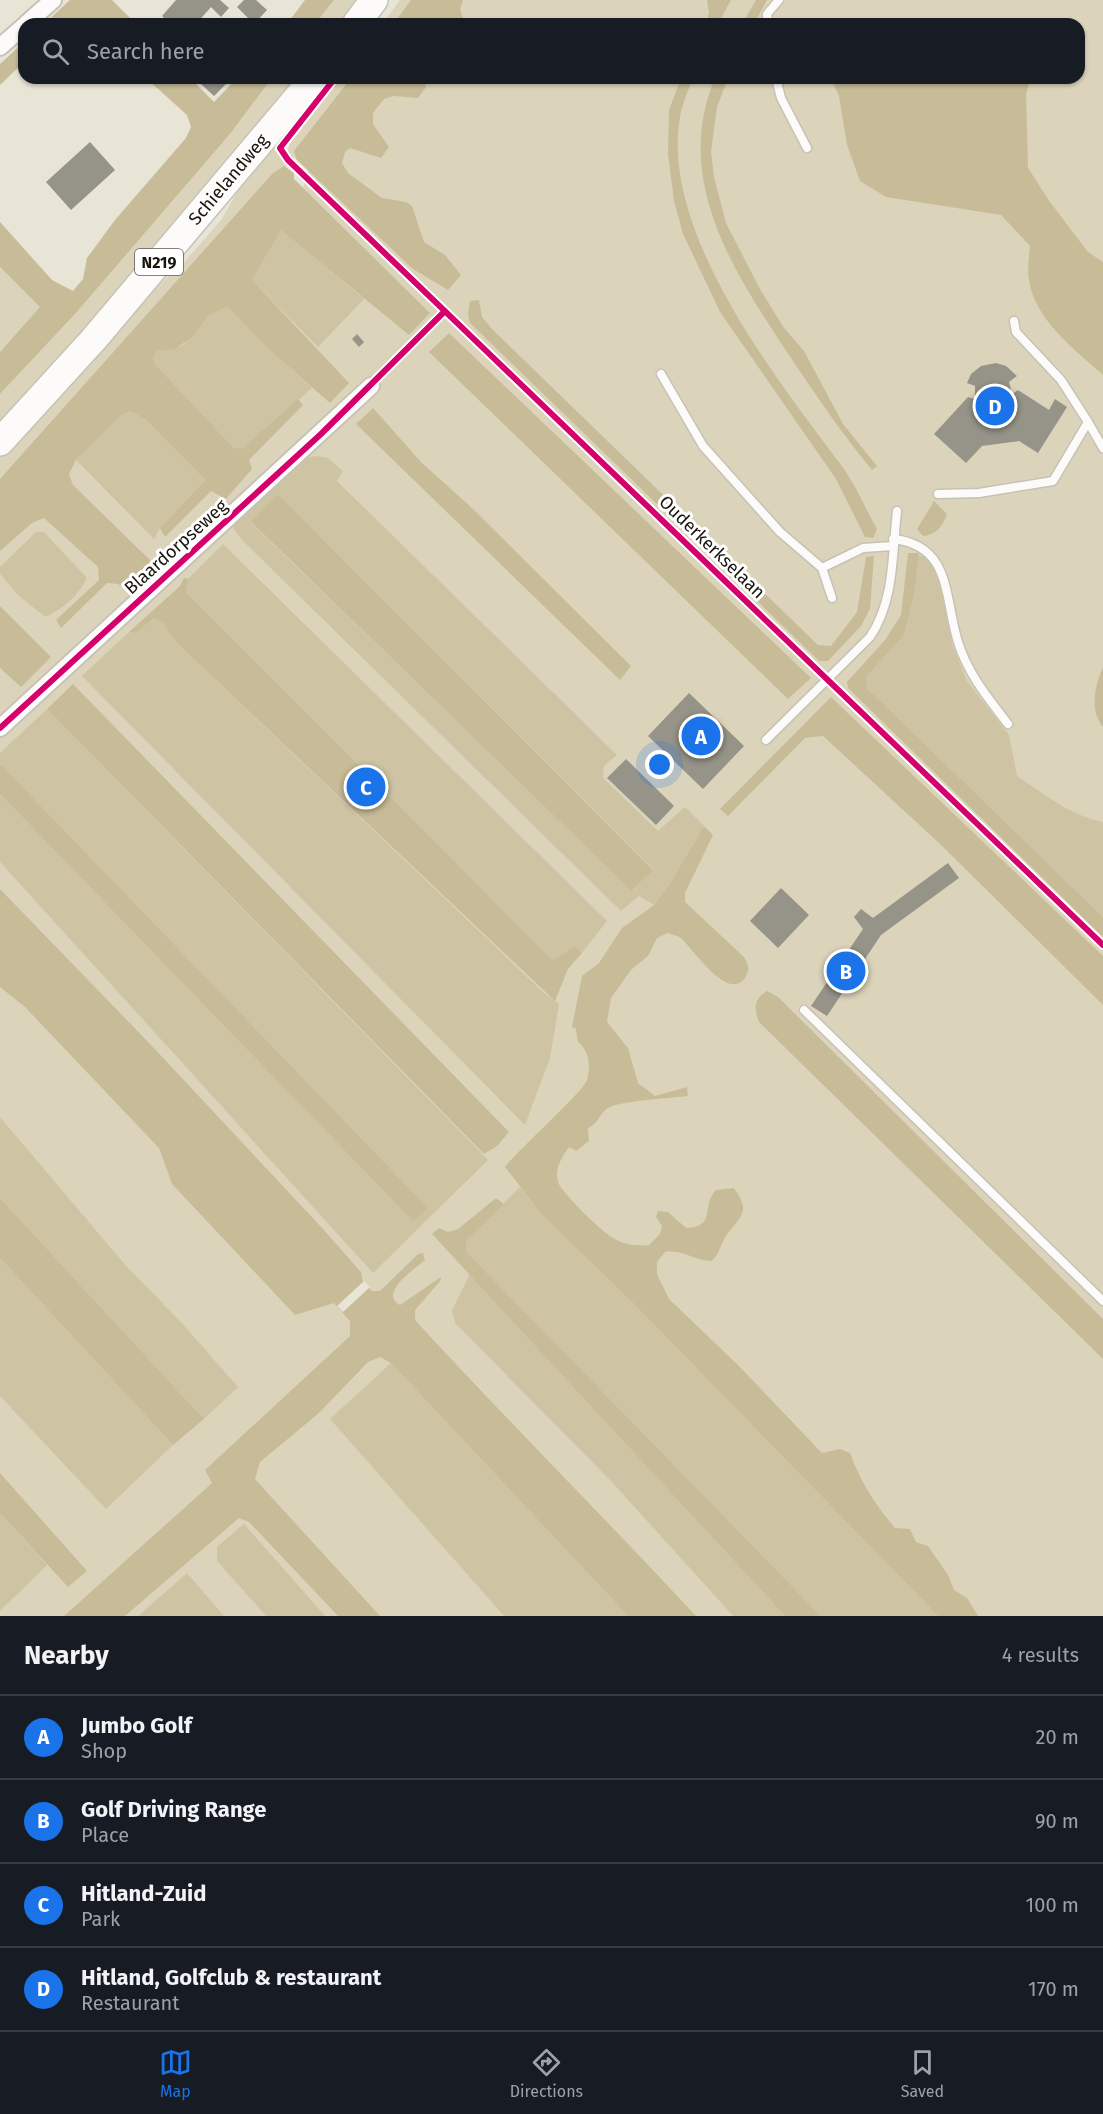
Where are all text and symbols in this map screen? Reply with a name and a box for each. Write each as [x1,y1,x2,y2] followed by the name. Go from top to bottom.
[18,18,1085,84] search box
[39,35,72,68] icon: search
[87,38,205,65] text: Search here
[184,129,273,230] street label: Schielandweg
[135,249,183,275] road number: N219
[976,384,1014,428] pin: D
[654,491,770,603] street label: Ouderkerkselaan
[120,494,233,599] street label: Blaardorpseweg
[682,714,720,758] pin: A
[645,750,674,779] your location
[346,764,386,810] pin: C
[826,948,866,994] pin: B
[24,1640,109,1671] text: Nearby
[1002,1643,1079,1667] text: 4 results
[81,1712,192,1739] text: Jumbo Golf
[38,1725,49,1749] text: A
[1036,1725,1079,1749] text: 20 m
[81,1739,127,1763] text: Shop
[81,1796,266,1823] text: Golf Driving Range
[37,1809,50,1833] text: B
[1035,1809,1079,1833] text: 90 m
[81,1823,129,1847] text: Place
[81,1880,206,1907] text: Hitland-Zuid
[38,1893,49,1917] text: C
[1026,1893,1079,1917] text: 100 m
[81,1907,120,1931] text: Park
[81,1964,381,1991] text: Hitland, Golfclub & restaurant
[37,1977,50,2001] text: D
[1028,1977,1079,2001] text: 170 m
[81,1991,179,2015] text: Restaurant
[159,2046,192,2101] tab: Map
[510,2046,583,2101] tab: Directions
[901,2046,944,2101] tab: Saved

